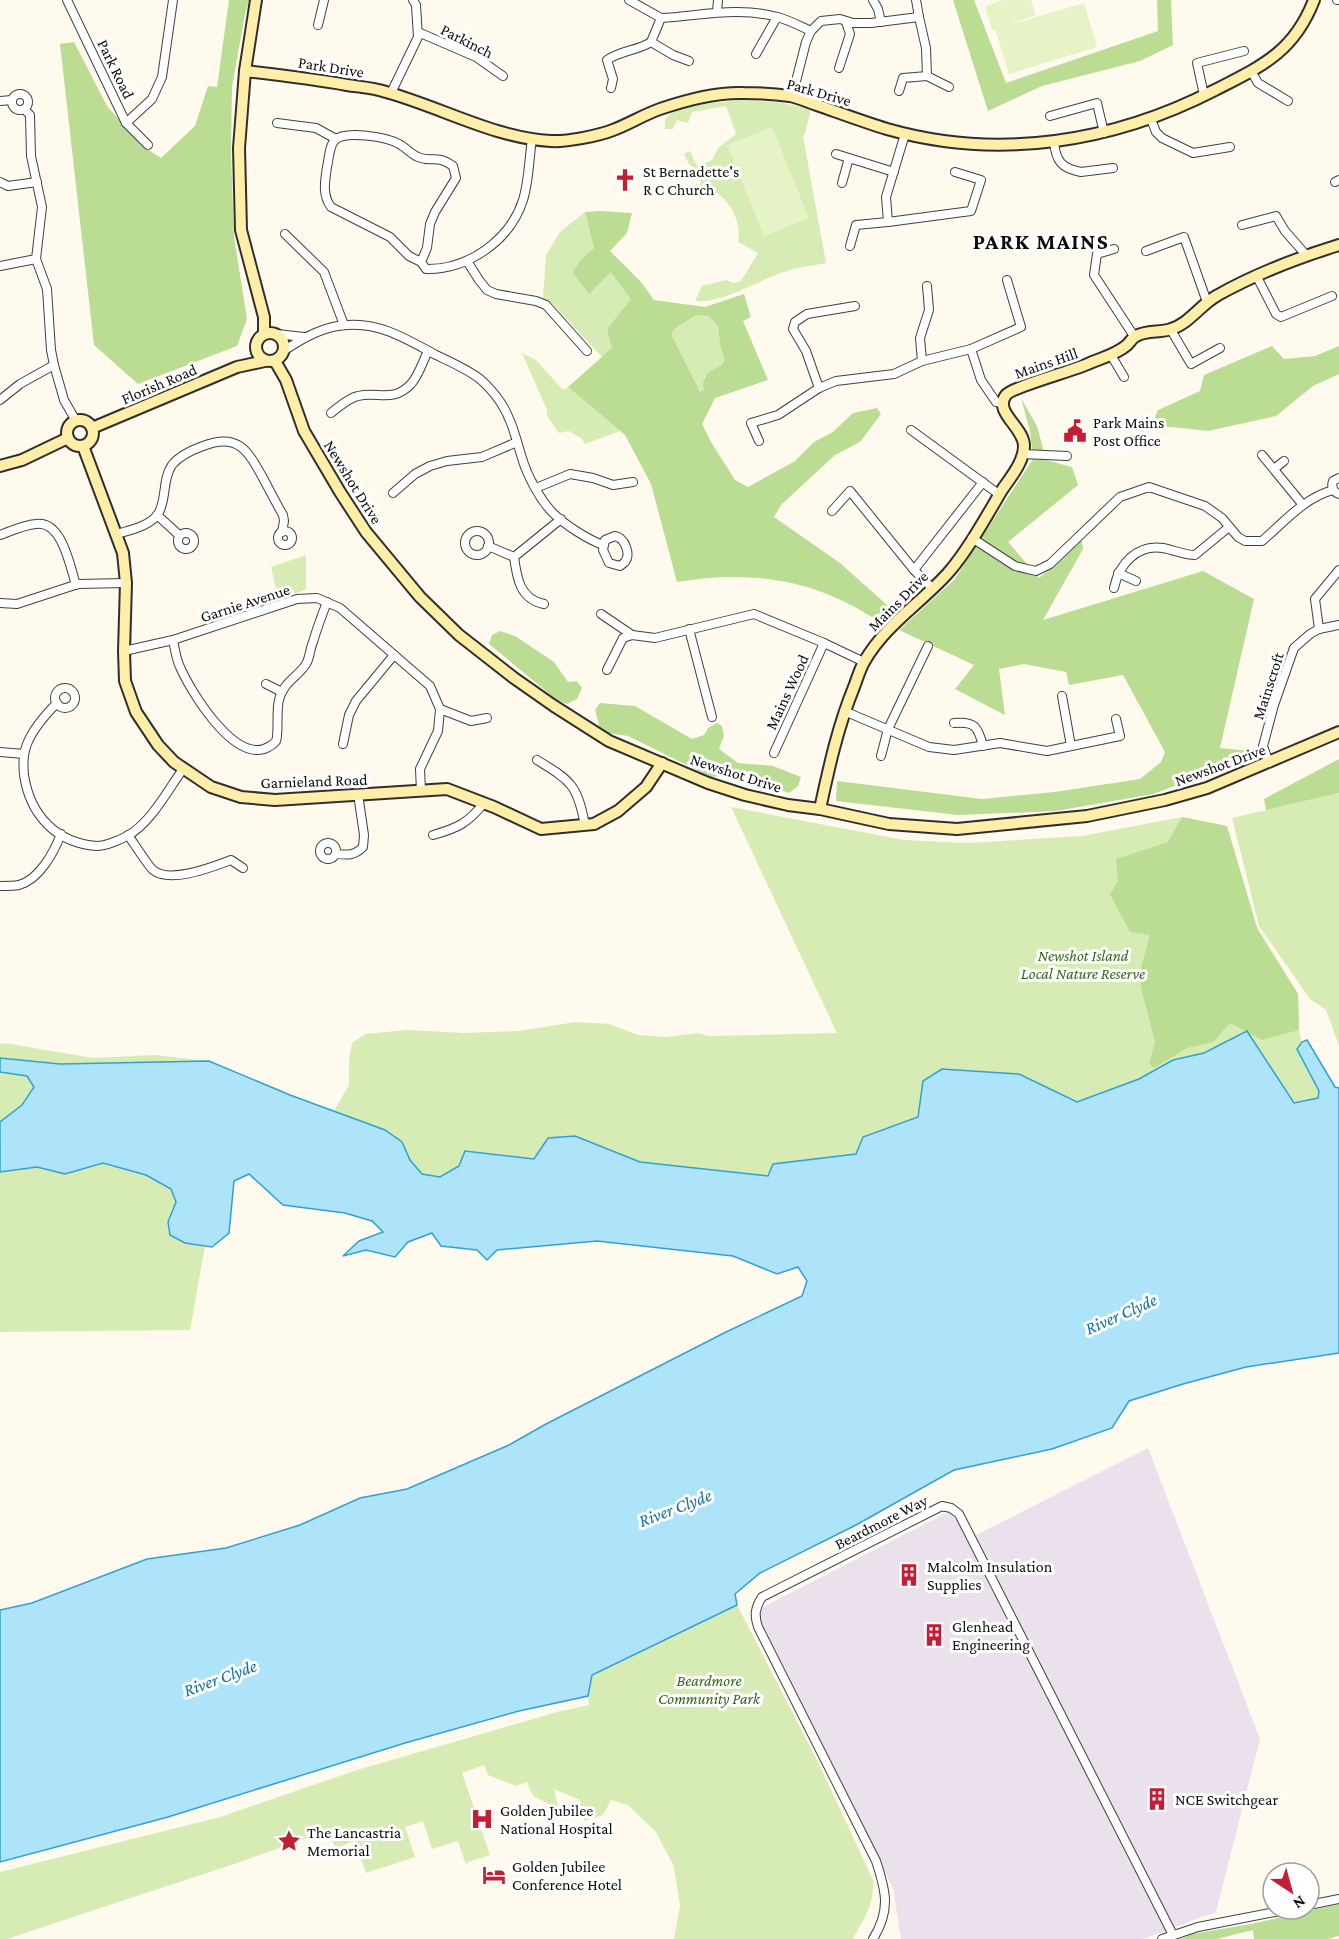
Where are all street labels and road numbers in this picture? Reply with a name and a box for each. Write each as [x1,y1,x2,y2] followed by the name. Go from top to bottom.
[438,21,496,62] street label: Parkinch
[94,37,138,102] street label: Park Road
[297,53,365,81] street label: Park Drive
[785,75,853,109] street label: Park Drive
[1012,344,1080,382] street label: Mains Hill
[119,360,200,407] street label: Florish Road
[321,437,385,527] street label: Newshot Drive
[865,568,931,634] street label: Mains Drive
[198,581,292,625] street label: Garnie Avenue
[1249,650,1287,722] street label: Mainscroft
[762,651,812,732] street label: Mains Wood
[1172,741,1268,789] street label: Newshot Drive
[688,750,784,796] street label: Newshot Drive
[260,771,368,791] street label: Garnieland Road
[832,1491,931,1554] street label: Beardmore Way

